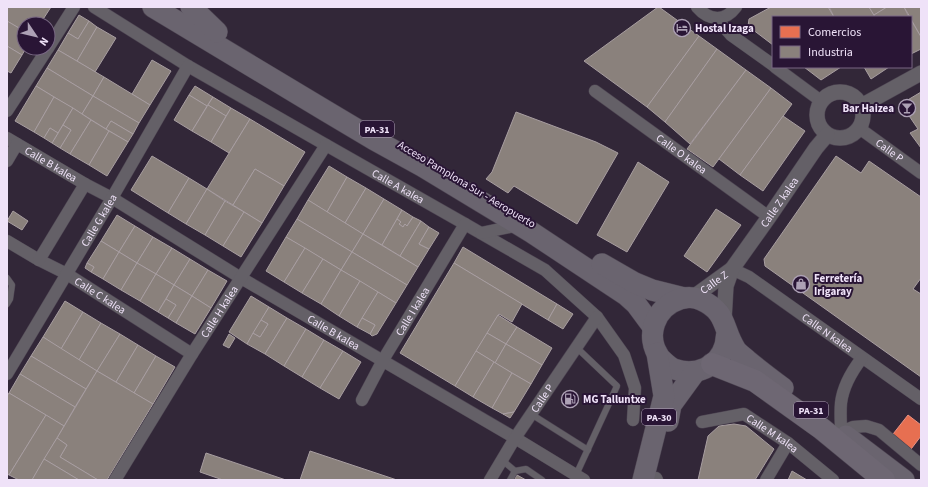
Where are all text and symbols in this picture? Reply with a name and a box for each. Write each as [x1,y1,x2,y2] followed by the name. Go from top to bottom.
[16,16,56,56] north arrow
[772,16,912,68] legend
[672,18,692,38] hotel icon: Hostal Izaga
[695,21,754,36] place label: Hostal Izaga
[808,24,861,41] text: Comercios
[36,34,52,49] text: N
[808,44,853,61] text: Industria
[897,98,917,118] bar icon: Bar Haizea
[842,101,894,116] place label: Bar Haizea
[360,121,394,137] road number: PA-31
[653,131,710,178] street label: Calle O kalea
[872,135,907,166] street label: Calle P
[395,137,538,232] street label: Acceso Pamplona Sur - Aeropuerto
[22,143,80,186] street label: Calle B kalea
[369,166,427,207] street label: Calle A kalea
[757,174,802,230] street label: Calle Z kalea
[78,192,121,250] street label: Calle G kalea
[697,267,731,298] street label: Calle Z
[814,271,863,299] place label: Ferretería Irigaray
[71,274,129,318] street label: Calle C kalea
[791,274,811,294] shop icon: Ferretería Irigaray
[197,283,242,341] street label: Calle H kalea
[392,284,433,339] street label: Calle I kalea
[799,310,856,356] street label: Calle N kalea
[304,311,362,354] street label: Calle B kalea
[527,381,557,416] street label: Calle P
[560,389,580,409] fuel station icon: MG Talluntxe
[583,392,646,407] place label: MG Talluntxe
[794,402,828,418] road number: PA-31
[642,409,676,425] road number: PA-30
[743,411,801,456] street label: Calle M kalea

